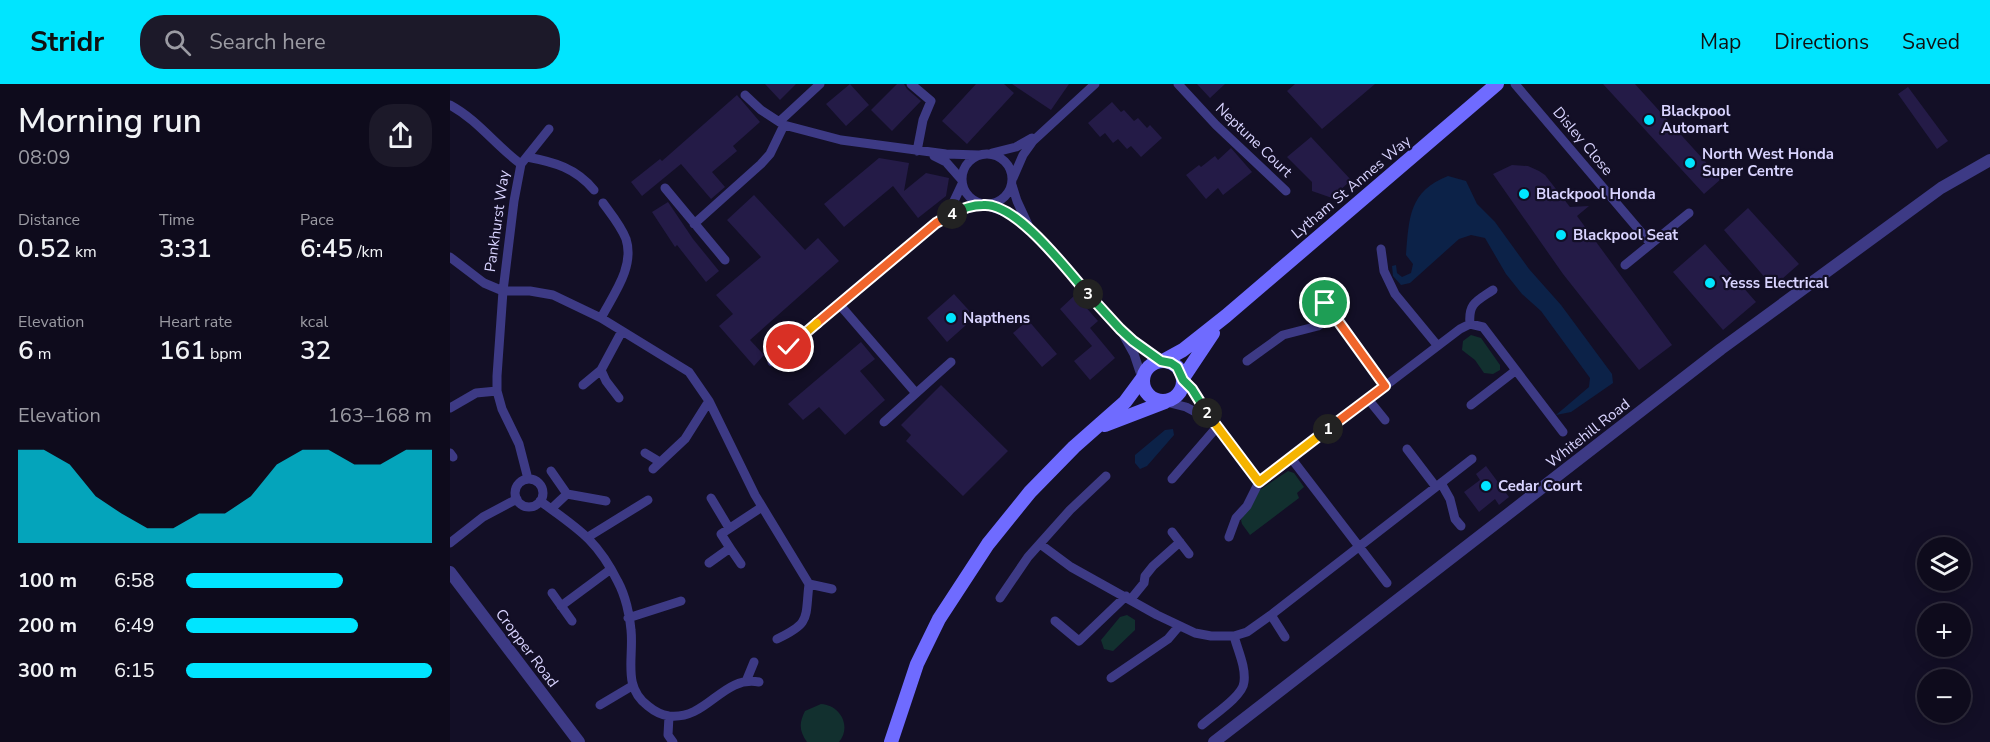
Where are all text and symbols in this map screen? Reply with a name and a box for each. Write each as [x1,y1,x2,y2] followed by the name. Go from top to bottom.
[140,15,560,69] search box
[30,23,104,61] text: Stridr
[161,26,194,59] icon: search
[209,27,326,57] text: Search here
[1700,28,1741,56] text: Map
[1774,28,1869,56] text: Directions
[1902,28,1960,56] text: Saved
[1211,98,1297,182] street label: Neptune Court
[18,99,202,144] text: Morning run
[1661,101,1731,138] place label: Blackpool Automart
[1548,103,1618,179] street label: Disley Close
[369,104,432,167] button: share
[1642,113,1656,127] marker: Blackpool Automart
[1287,131,1415,243] street label: Lytham St Annes Way
[18,144,71,171] text: 08:09
[1702,144,1834,181] place label: North West Honda Super Centre
[1683,156,1697,170] marker: North West Honda Super Centre
[480,168,514,273] street label: Pankhurst Way
[1536,184,1656,204] place label: Blackpool Honda
[1517,187,1531,201] marker: Blackpool Honda
[937,199,967,229] pin: 4
[947,203,957,225] text: 4
[18,209,80,231] text: Distance
[159,209,195,231] text: Time
[300,209,334,231] text: Pace
[1573,225,1678,245] place label: Blackpool Seat
[1554,228,1568,242] marker: Blackpool Seat
[18,231,71,266] text: 0.52
[159,231,212,266] text: 3:31
[300,231,353,266] text: 6:45
[71,241,97,263] text: km
[353,241,383,263] text: /km
[1721,273,1829,293] place label: Yesss Electrical
[1703,276,1717,290] marker: Yesss Electrical
[1299,277,1350,328] pin
[1073,279,1103,309] pin: 3
[1083,283,1093,305] text: 3
[1308,286,1341,319] icon: arrive
[963,308,1030,328] place label: Napthens
[18,311,84,333] text: Elevation
[159,311,232,333] text: Heart rate
[300,311,328,333] text: kcal
[944,311,958,325] marker: Napthens
[763,321,814,372] pin
[772,330,805,363] icon: check
[18,333,34,368] text: 6
[159,333,206,368] text: 161
[300,333,331,368] text: 32
[34,343,51,365] text: m
[206,343,242,365] text: bpm
[1542,394,1634,472] street label: Whitehill Road
[1192,398,1222,428] pin: 2
[18,402,101,429] text: Elevation
[328,402,432,429] text: 163–168 m
[1202,402,1212,424] text: 2
[1313,414,1343,444] pin: 1
[1323,418,1333,440] text: 1
[1498,476,1582,496] place label: Cedar Court
[1479,479,1493,493] marker: Cedar Court
[1917,537,1971,723] map controls
[1917,537,1971,591] button: layers
[18,567,77,594] text: 100 m
[114,567,155,594] text: 6:58
[1917,603,1971,657] button: +
[491,605,563,691] street label: Cropper Road
[18,612,77,639] text: 200 m
[114,612,155,639] text: 6:49
[18,657,77,684] text: 300 m
[114,657,155,684] text: 6:15
[1917,669,1971,723] button: −

